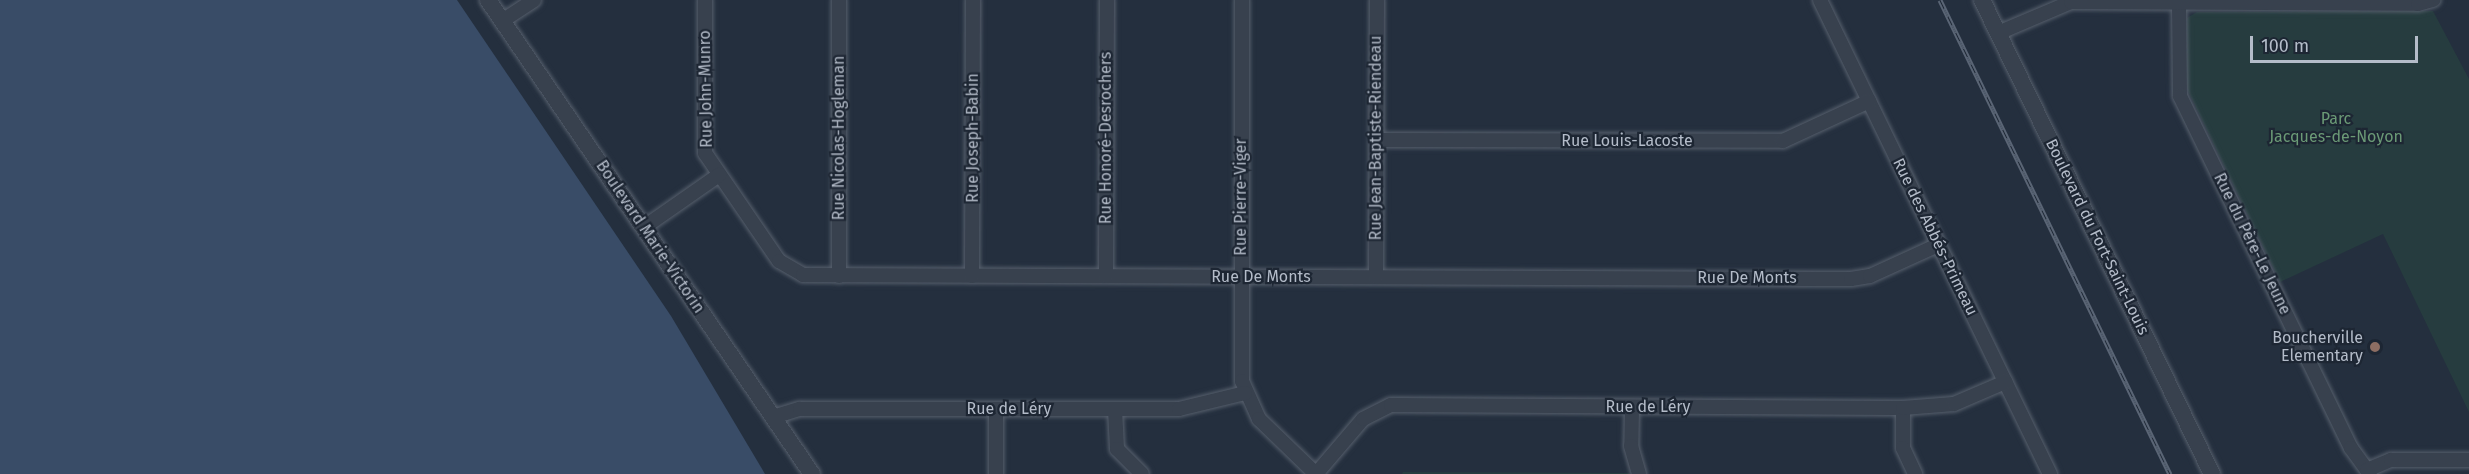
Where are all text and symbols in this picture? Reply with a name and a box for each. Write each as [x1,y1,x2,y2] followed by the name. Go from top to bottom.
[2253,24,2421,62] scale bar
[695,30,717,148] street label: Rue John-Munro
[2261,35,2309,57] text: 100 m
[1366,36,1386,240] street label: Rue Jean-Baptiste-Riendeau
[1096,52,1116,224] street label: Rue Honoré-Desrochers
[829,56,849,220] street label: Rue Nicolas-Hogleman
[963,73,983,203] street label: Rue Joseph-Babin
[2269,109,2403,147] park label: Parc Jacques-de-Noyon
[1561,131,1693,151] street label: Rue Louis-Lacoste
[2041,136,2153,338] street label: Boulevard du Fort-Saint-Louis
[1231,138,1251,256] street label: Rue Pierre-Viger
[1889,155,1981,319] street label: Rue des Abbés-Primeau
[592,157,708,317] street label: Boulevard Marie-Victorin
[2209,170,2295,318] street label: Rue du Père-Le Jeune
[1211,267,1311,287] street label: Rue De Monts
[1697,268,1797,288] street label: Rue De Monts
[2272,328,2363,366] place label: Boucherville Elementary
[2368,340,2382,354] marker: Boucherville Elementary
[1606,397,1690,417] street label: Rue de Léry
[967,399,1051,419] street label: Rue de Léry

